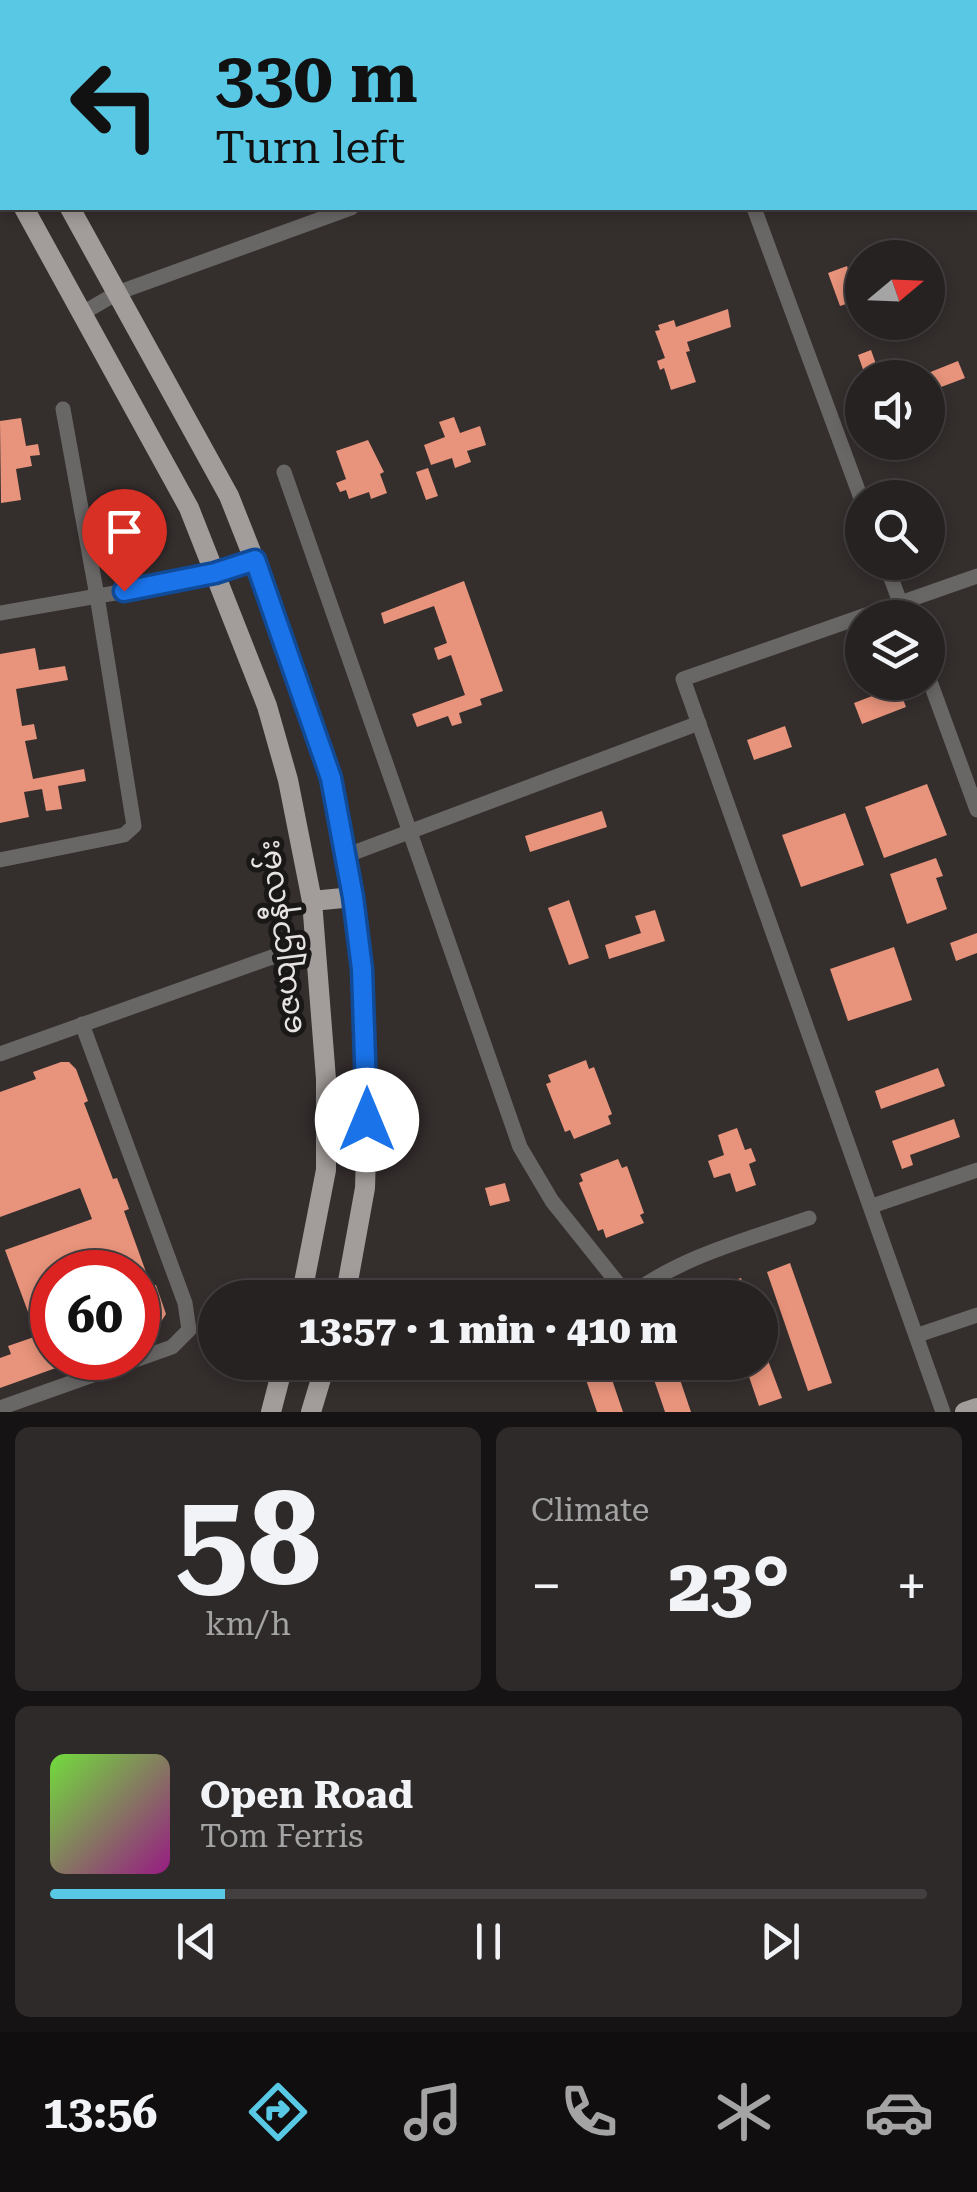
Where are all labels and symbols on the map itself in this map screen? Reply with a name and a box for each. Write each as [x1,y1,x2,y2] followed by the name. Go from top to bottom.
[845,240,945,340] north arrow
[82,489,167,592] pin
[247,837,317,1037] street label: ဇေယျဌာနီလမ်း
[315,1068,419,1172] position arrow
[30,1250,160,1380] speed limit sign: 60

